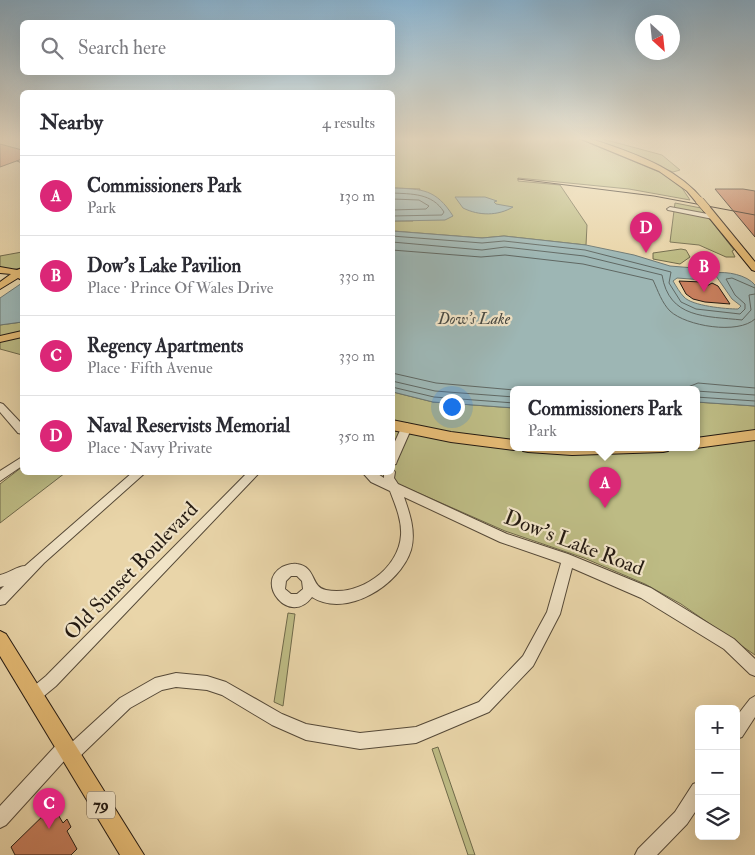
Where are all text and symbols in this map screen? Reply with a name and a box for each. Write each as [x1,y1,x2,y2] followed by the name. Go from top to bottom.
[635,15,680,60] north arrow
[20,20,395,75] search box
[38,34,66,62] icon: search
[78,36,166,60] text: Search here
[40,109,103,136] text: Nearby
[322,113,375,133] text: 4 results
[87,174,242,198] text: Commissioners Park
[51,186,61,206] text: A
[339,186,375,206] text: 130 m
[87,198,116,218] text: Park
[630,212,662,253] pin: D
[688,251,720,292] pin: B
[87,254,241,278] text: Dow's Lake Pavilion
[51,266,61,286] text: B
[339,266,375,286] text: 330 m
[87,278,273,298] text: Place · Prince Of Wales Drive
[437,309,511,329] water label: Dow's Lake
[87,334,243,358] text: Regency Apartments
[50,346,62,366] text: C
[339,346,375,366] text: 330 m
[87,358,213,378] text: Place · Fifth Avenue
[510,386,700,451] popup
[439,394,465,420] your location
[528,397,682,421] text: Commissioners Park
[87,414,290,438] text: Naval Reservists Memorial
[528,421,557,441] text: Park
[49,426,63,446] text: D
[338,426,375,446] text: 350 m
[87,438,212,458] text: Place · Navy Private
[589,467,621,508] pin: A
[58,496,204,646] street label: Old Sunset Boulevard
[500,504,648,582] street label: Dow's Lake Road
[695,705,740,840] map controls
[695,705,740,750] button: +
[695,750,740,795] button: −
[33,788,65,829] pin: C
[87,792,115,818] road number: 79
[695,795,740,840] button: layers

